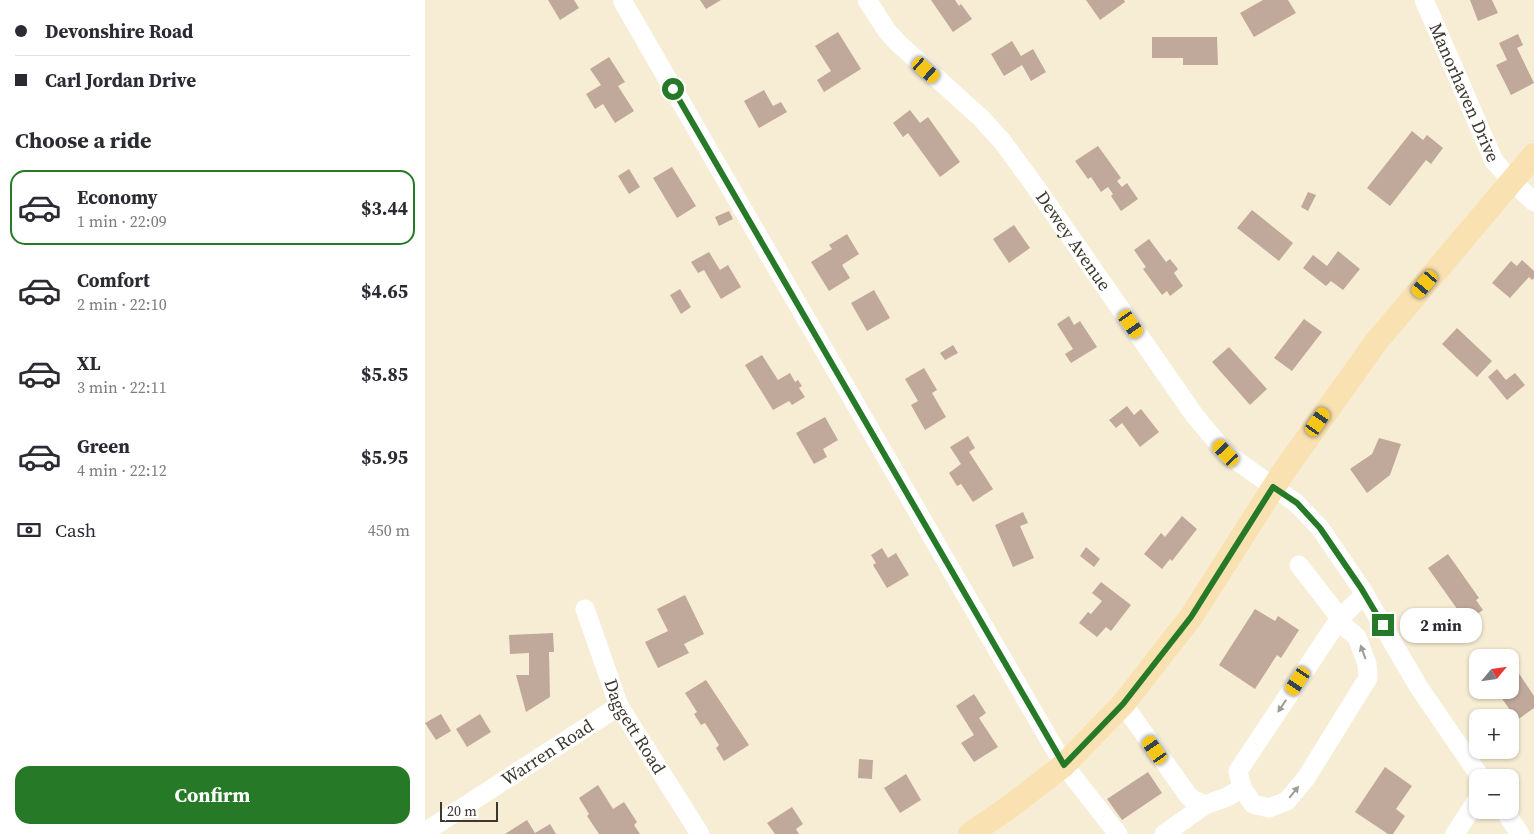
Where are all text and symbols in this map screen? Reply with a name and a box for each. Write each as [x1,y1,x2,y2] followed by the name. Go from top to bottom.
[45,18,193,44] text: Devonshire Road
[1423,19,1506,166] street label: Manorhaven Drive
[909,54,942,86] car
[45,67,196,93] text: Carl Jordan Drive
[662,78,684,100] route start
[15,125,152,155] text: Choose a ride
[77,184,158,210] text: Economy
[17,185,62,230] icon: car
[1030,186,1117,296] street label: Dewey Avenue
[361,195,408,221] text: $3.44
[77,210,167,232] text: 1 min · 22:09
[77,267,150,293] text: Comfort
[17,268,62,313] icon: car
[1409,268,1440,300] car
[361,278,408,304] text: $4.65
[77,293,167,315] text: 2 min · 22:10
[1116,307,1145,341] car
[77,350,100,376] text: XL
[17,351,62,396] icon: car
[361,361,408,387] text: $5.85
[77,376,167,398] text: 3 min · 22:11
[1303,405,1332,439] car
[77,433,130,459] text: Green
[17,434,62,479] icon: car
[1210,437,1241,469] car
[361,444,408,470] text: $5.95
[77,459,167,481] text: 4 min · 22:12
[15,516,43,544] icon: cash
[55,517,96,543] text: Cash
[368,519,410,541] text: 450 m
[1401,608,1483,642] callout: 2 min
[1372,614,1394,636] route end
[1420,614,1462,636] text: 2 min
[1359,644,1367,659] one-way arrow
[1469,649,1519,699] north arrow
[1469,649,1519,819] map controls
[1283,664,1312,698] car
[598,675,672,779] street label: Daggett Road
[1277,699,1287,712] one-way arrow
[1469,709,1519,759] button: +
[496,713,598,791] street label: Warren Road
[1140,733,1169,767] car
[15,766,410,824] button: Confirm
[1469,769,1519,819] button: −
[1289,786,1300,799] one-way arrow
[440,799,497,822] scale bar
[447,801,477,821] text: 20 m

